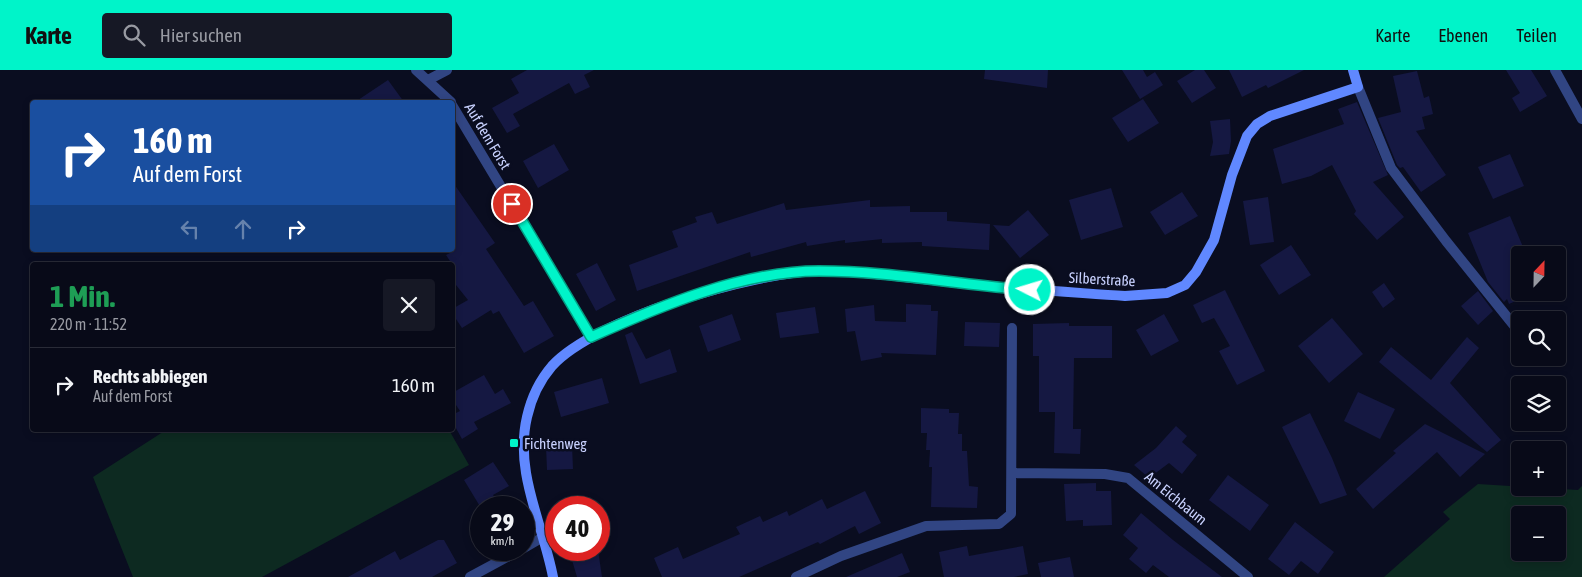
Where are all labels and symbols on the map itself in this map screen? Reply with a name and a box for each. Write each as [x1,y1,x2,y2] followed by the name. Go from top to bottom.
[462,100,514,172] street label: Auf dem Forst
[491,183,533,225] pin
[1511,246,1566,301] north arrow
[1003,263,1055,315] position arrow
[1068,269,1136,289] street label: Silberstraße
[524,435,587,452] place label: Fichtenweg
[508,437,520,449] marker: Fichtenweg
[1142,468,1210,528] street label: Am Eichbaum
[545,496,610,561] speed limit sign: 40

